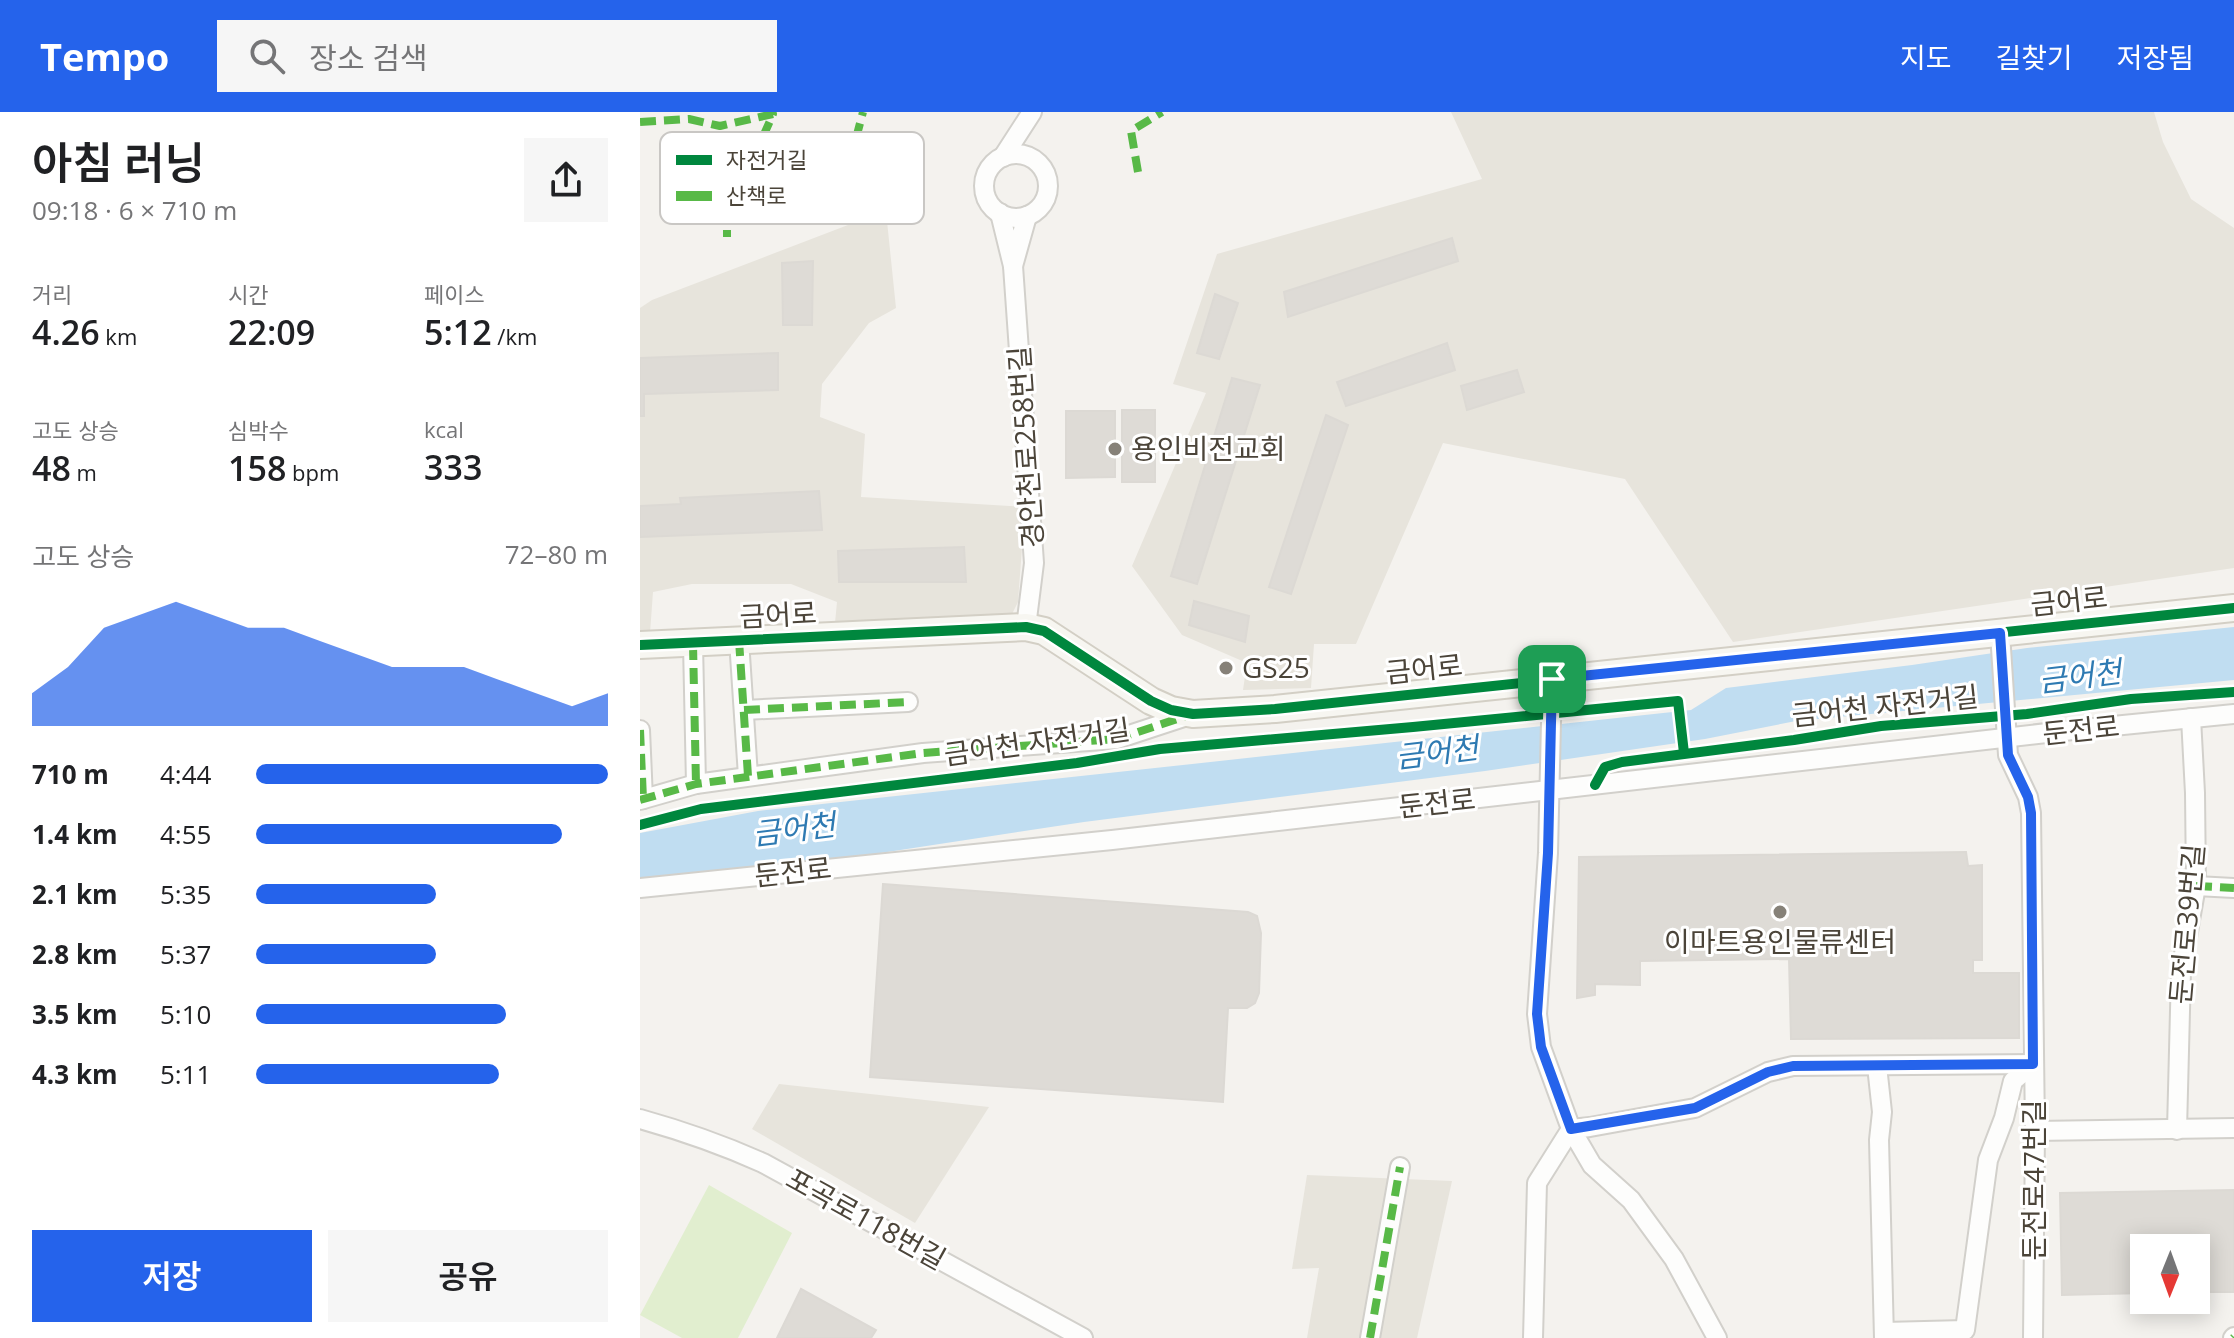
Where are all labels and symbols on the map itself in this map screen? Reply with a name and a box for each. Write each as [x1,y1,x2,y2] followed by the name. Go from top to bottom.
[660,132,924,224] legend
[726,144,807,174] text: 자전거길
[726,180,787,210] text: 산책로
[999,345,1051,549] street label: 경안천로258번길
[1131,429,1286,467] place label: 용인비전교회
[1106,440,1124,458] marker: 용인비전교회
[2028,577,2109,623] street label: 금어로
[738,593,818,635] street label: 금어로
[1383,645,1464,691] street label: 금어로
[1518,645,1586,713] pin
[1242,648,1310,686] place label: GS25
[2036,650,2127,701] water label: 금어천
[1217,659,1235,677] marker: GS25
[1790,676,1980,734] street label: 금어천 자전거길
[2040,706,2121,752] street label: 둔전로
[941,709,1132,773] street label: 금어천 자전거길
[1393,726,1484,777] water label: 금어천
[1396,779,1477,825] street label: 둔전로
[750,803,841,854] water label: 금어천
[2160,842,2212,1006] street label: 둔전로39번길
[752,848,833,894] street label: 둔전로
[1771,903,1789,921] marker: 이마트용인물류센터
[1664,922,1896,960] place label: 이마트용인물류센터
[2014,1100,2052,1260] street label: 둔전로47번길
[780,1159,953,1278] street label: 포곡로118번길
[2130,1234,2210,1314] north arrow

